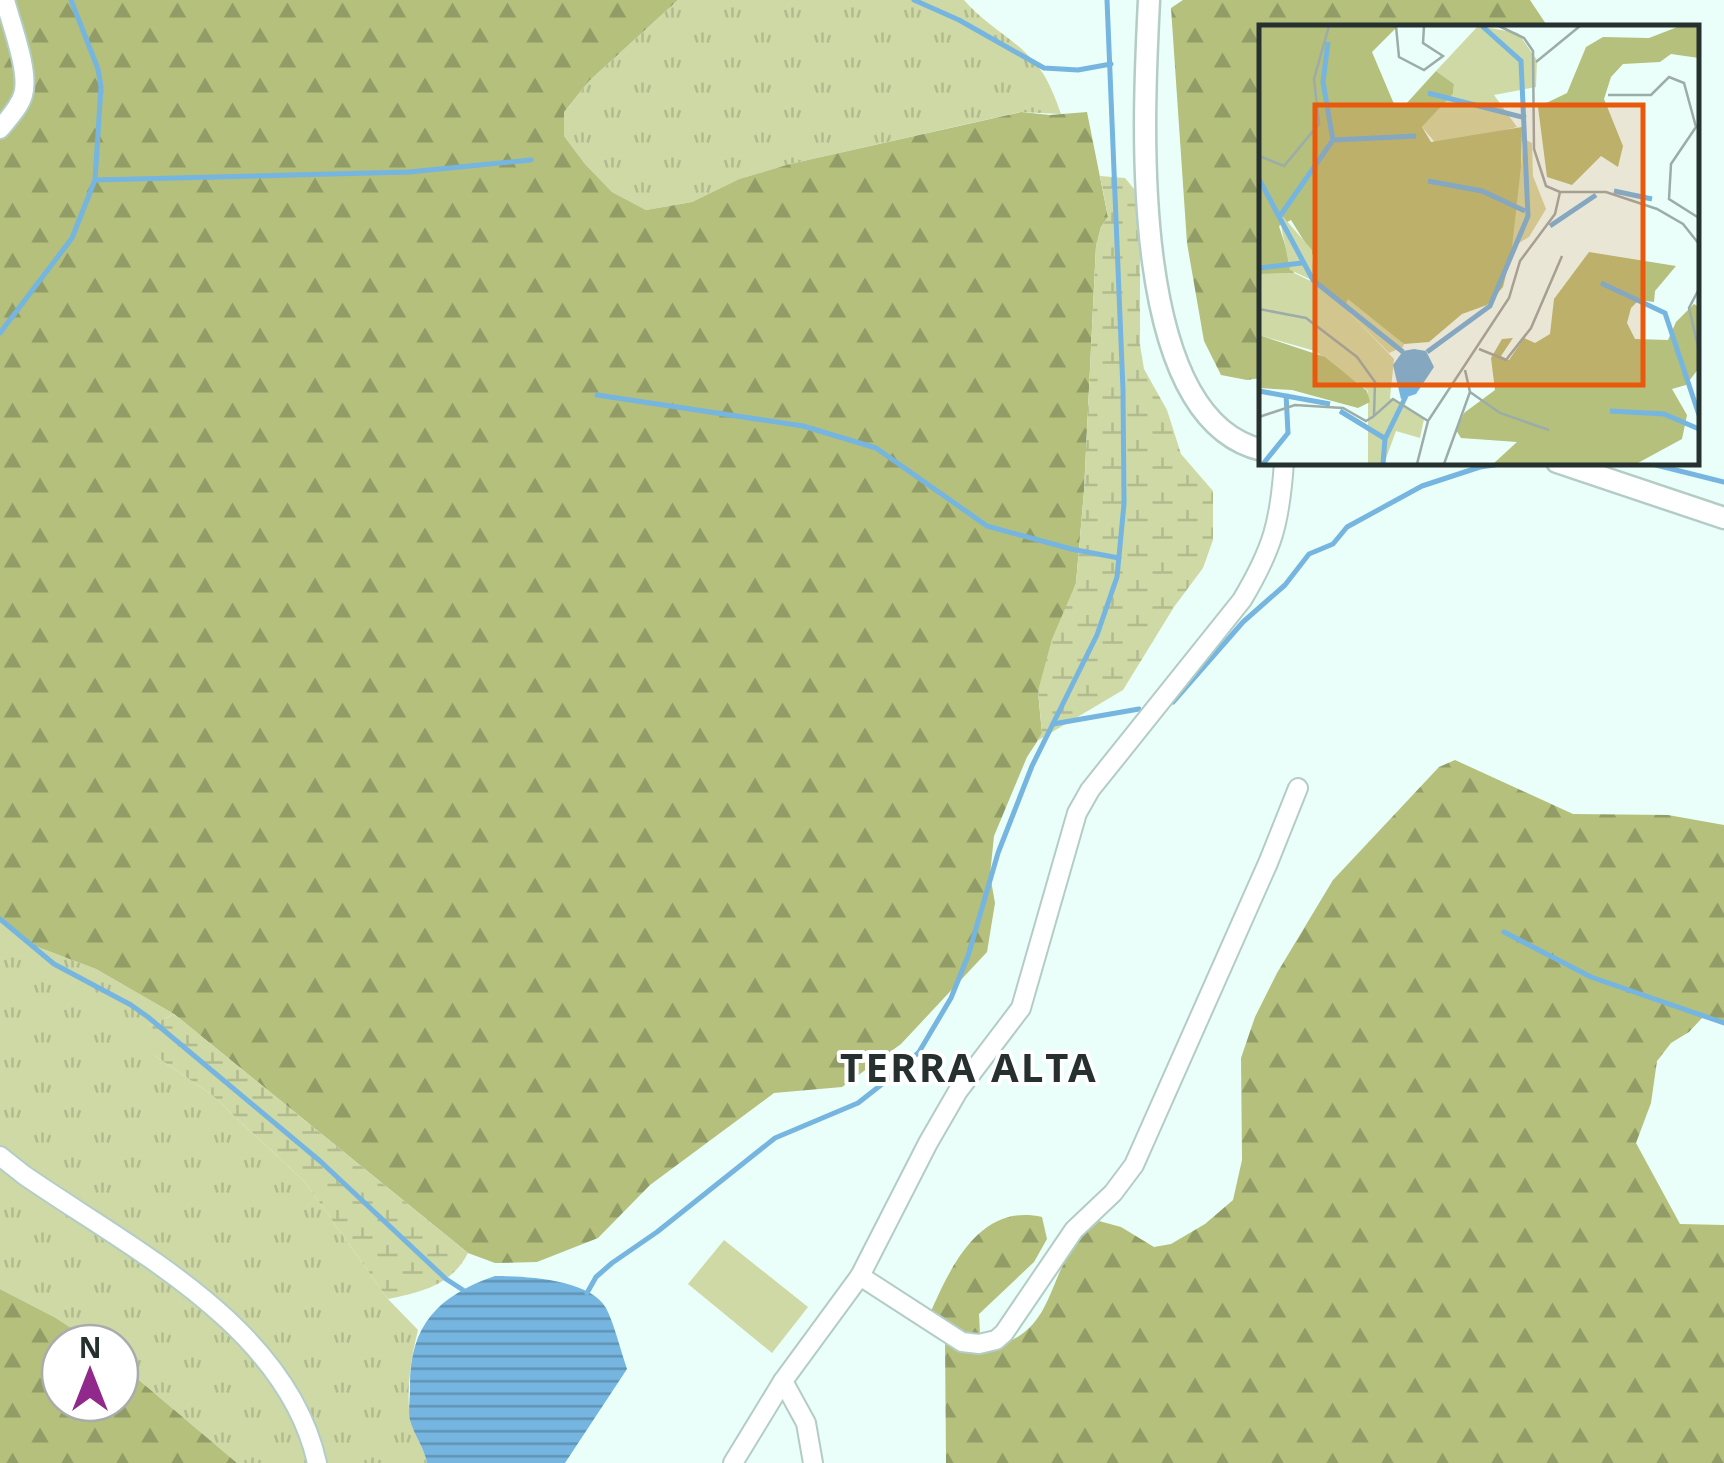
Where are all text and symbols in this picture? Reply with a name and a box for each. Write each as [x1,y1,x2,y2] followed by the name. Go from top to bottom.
[1259,25,1699,465] inset map
[840,1039,1098,1094] district label: TERRA ALTA
[40,1323,140,1423] north arrow
[79,1328,101,1366] text: N

